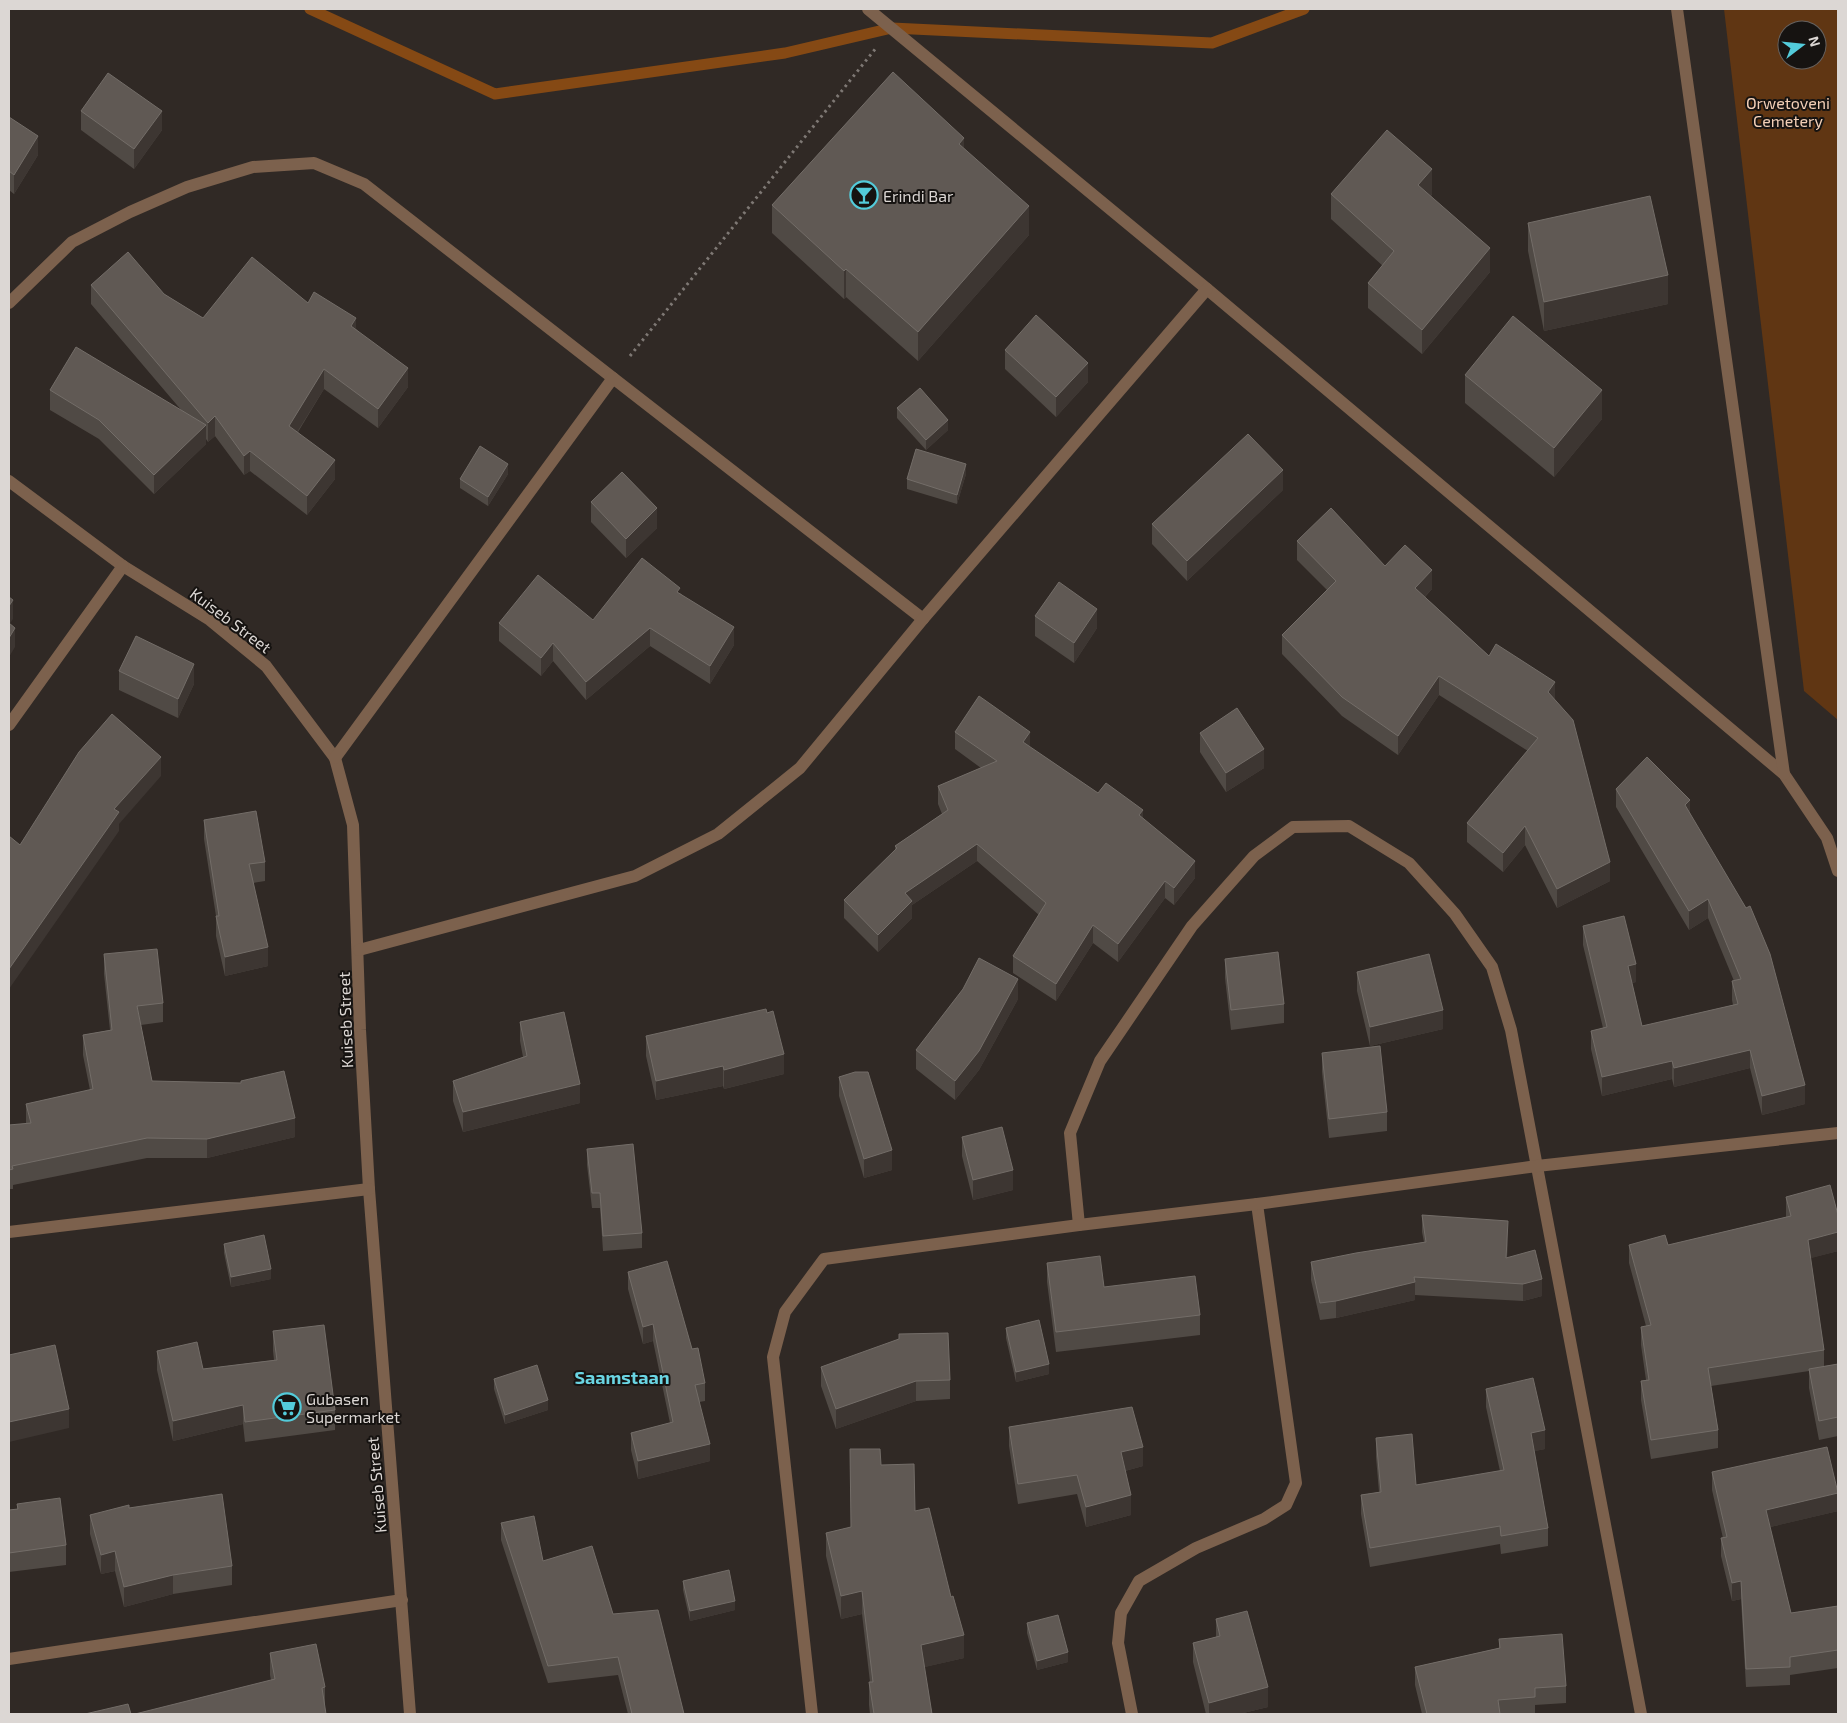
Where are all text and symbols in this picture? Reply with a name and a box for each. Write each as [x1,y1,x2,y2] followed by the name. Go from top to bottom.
[1777,20,1827,70] north arrow
[1805,34,1825,48] text: N
[1746,93,1830,130] park label: Orwetoveni Cemetery
[849,180,879,210] bar icon: Erindi Bar
[883,186,954,205] place label: Erindi Bar
[187,583,275,657] street label: Kuiseb Street
[334,972,356,1068] street label: Kuiseb Street
[574,1366,670,1388] district label: Saamstaan
[306,1389,400,1426] place label: Gubasen Supermarket
[272,1392,302,1422] supermarket icon: Gubasen Supermarket
[362,1436,390,1534] street label: Kuiseb Street

